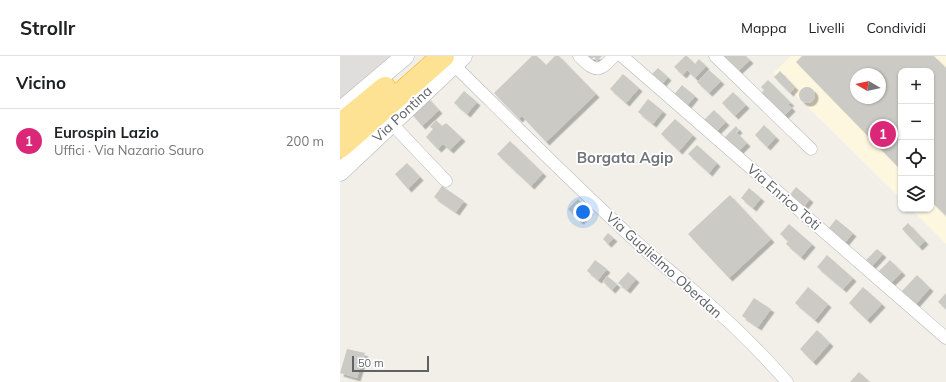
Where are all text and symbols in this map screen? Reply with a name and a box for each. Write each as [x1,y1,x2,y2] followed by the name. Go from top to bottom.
[20,16,75,40] text: Strollr
[741,19,787,37] text: Mappa
[809,19,844,37] text: Livelli
[866,19,926,37] text: Condividi
[850,68,886,104] north arrow
[898,68,934,212] map controls
[898,68,934,104] button: +
[16,72,66,93] text: Vicino
[368,82,436,146] street label: Via Pontina
[898,104,934,140] button: −
[870,119,896,149] pin: 1
[54,123,159,142] text: Eurospin Lazio
[25,133,33,149] text: 1
[286,133,324,149] text: 200 m
[898,140,934,176] button: locate
[54,142,204,158] text: Uffici · Via Nazario Sauro
[577,148,673,167] district label: Borgata Agip
[743,160,825,234] street label: Via Enrico Toti
[898,176,934,212] button: layers
[573,202,593,222] your location
[602,208,726,322] street label: Via Guglielmo Oberdan
[352,354,429,373] scale bar
[358,356,384,370] text: 50 m

